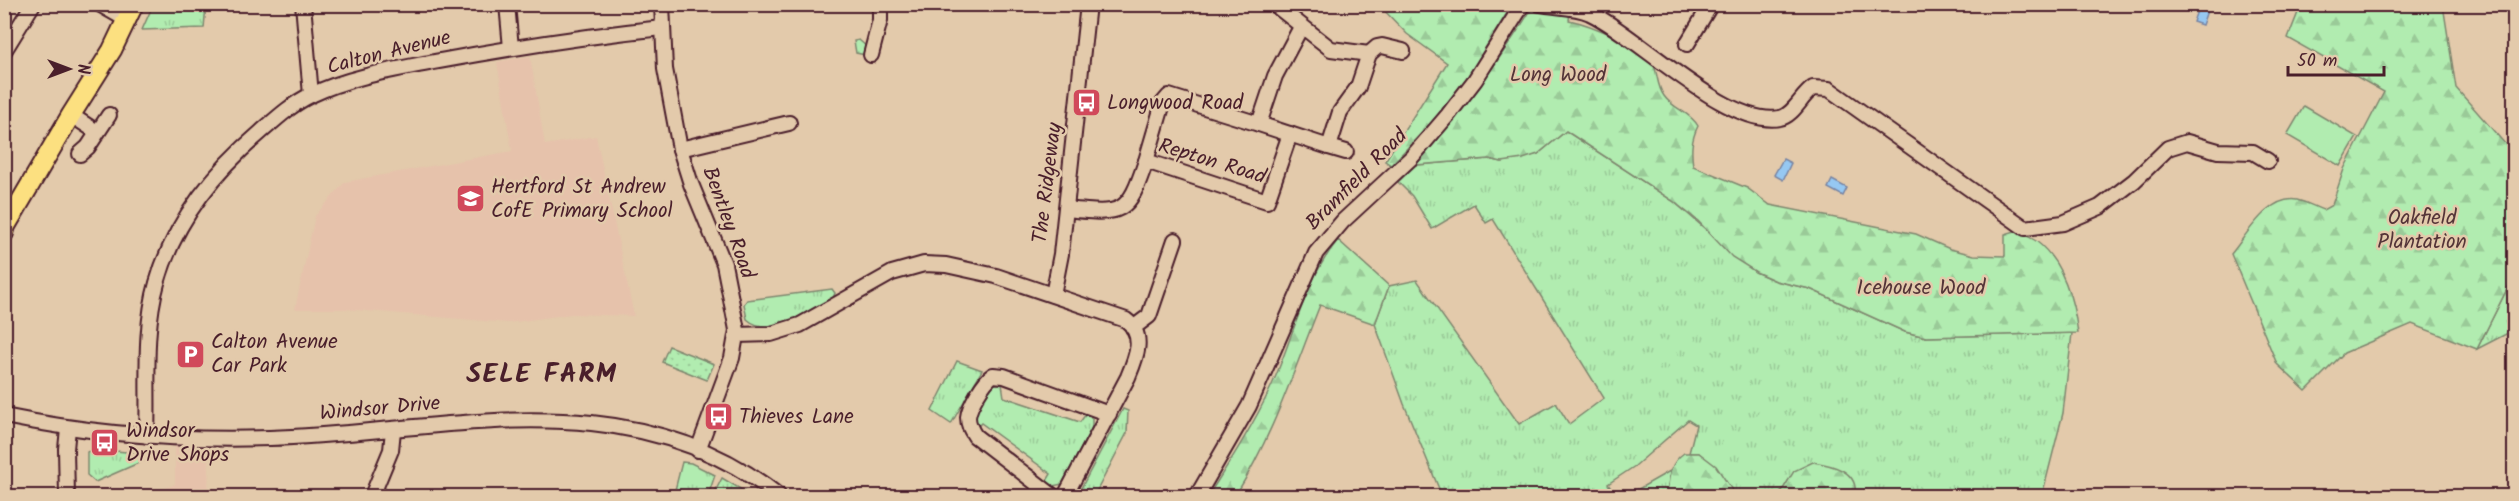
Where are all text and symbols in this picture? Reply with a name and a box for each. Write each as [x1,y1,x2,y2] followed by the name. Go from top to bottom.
[324,22,455,84] street label: Calton Avenue
[39,39,99,99] north arrow
[2288,39,2384,77] scale bar
[2297,47,2337,76] text: 50 m
[1510,59,1607,92] park label: Long Wood
[70,64,95,74] text: N
[1070,87,1102,119] bus stop icon: Longwood Road
[1107,87,1244,120] place label: Longwood Road
[1024,121,1072,245] street label: The Ridgeway
[1298,121,1416,239] street label: Bramfield Road
[1154,130,1270,194] street label: Repton Road
[692,162,764,284] street label: Bentley Road
[491,171,673,228] place label: Hertford St Andrew CofE Primary School
[454,183,486,215] school or university icon: Hertford St Andrew CofE Primary School
[2377,202,2467,259] park label: Oakfield Plantation
[1857,272,1986,305] park label: Icehouse Wood
[211,326,338,383] place label: Calton Avenue Car Park
[174,338,206,370] parking icon: Calton Avenue Car Park
[466,353,618,396] district label: SELE FARM
[318,387,442,431] street label: Windsor Drive
[702,401,734,433] bus stop icon: Thieves Lane
[739,401,854,434] place label: Thieves Lane
[126,415,229,472] place label: Windsor Drive Shops
[89,427,121,459] bus stop icon: Windsor Drive Shops

